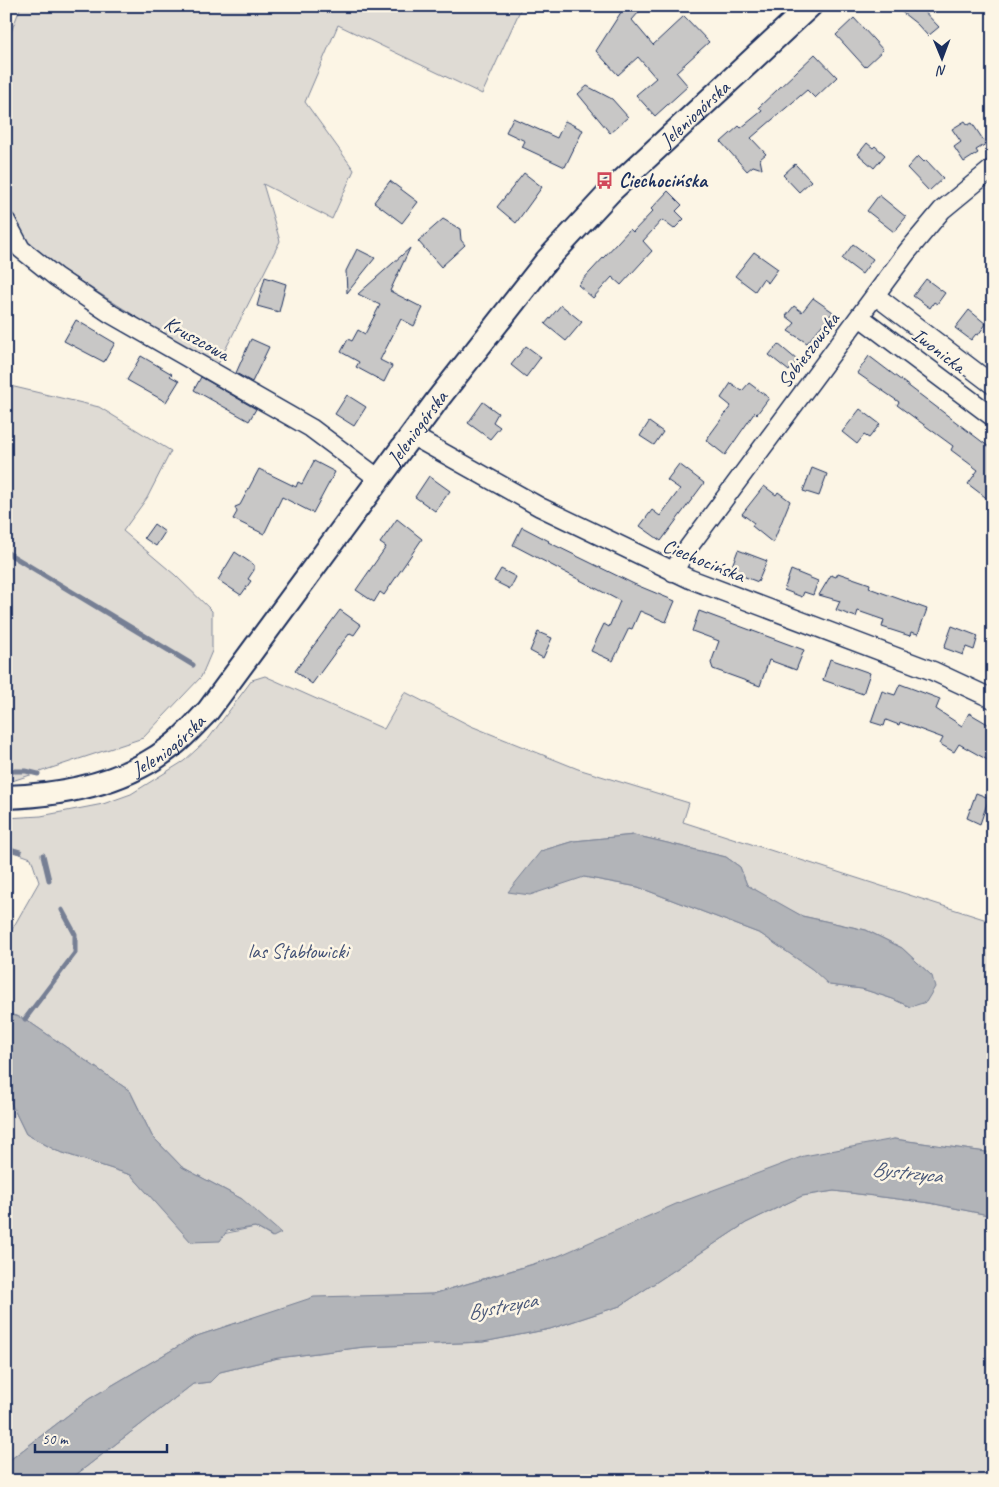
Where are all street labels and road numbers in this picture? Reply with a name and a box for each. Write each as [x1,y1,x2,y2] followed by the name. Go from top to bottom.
[654,74,736,153] street label: Jeleniogórska
[772,306,846,393] street label: Sobieszowska
[160,310,235,367] street label: Kruszcowa
[907,322,972,380] street label: Iwonicka
[381,384,454,471] street label: Jeleniogórska
[659,533,750,589] street label: Ciechocińska
[127,709,212,782] street label: Jeleniogórska

